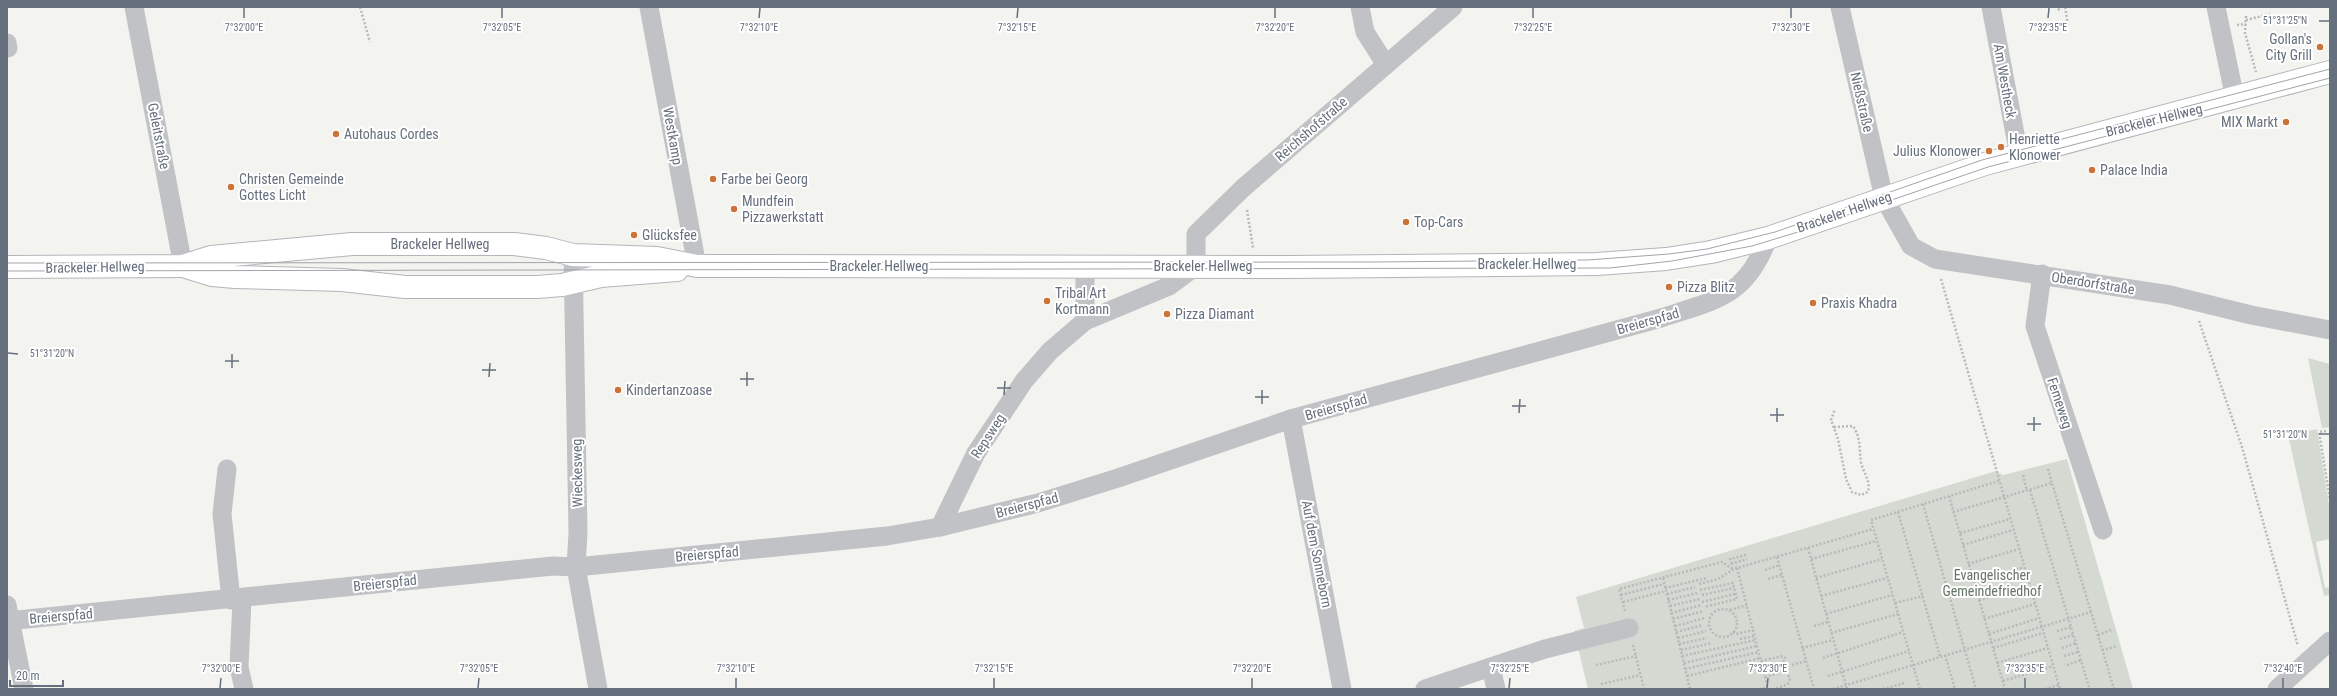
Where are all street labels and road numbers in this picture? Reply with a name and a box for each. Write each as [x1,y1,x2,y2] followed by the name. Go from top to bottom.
[1991,42,2020,120] street label: Am Westheck
[1847,71,1877,134] street label: Nießstraße
[1272,93,1351,165] street label: Reichshofstraße
[2104,100,2204,140] street label: Brackeler Hellweg
[145,102,173,171] street label: Geleitstraße
[660,106,686,166] street label: Westkamp
[1795,188,1893,236] street label: Brackeler Hellweg
[390,236,490,252] street label: Brackeler Hellweg
[1477,256,1577,272] street label: Brackeler Hellweg
[45,258,145,276] street label: Brackeler Hellweg
[829,258,929,274] street label: Brackeler Hellweg
[1153,258,1253,274] street label: Brackeler Hellweg
[2050,269,2136,298] street label: Oberdorfstraße
[1615,305,1681,337] street label: Breierspfad
[2044,375,2076,431] street label: Femeweg
[1303,391,1369,423] street label: Breierspfad
[968,411,1008,461] street label: Repsweg
[568,439,586,507] street label: Wieckesweg
[994,489,1060,521] street label: Breierspfad
[1299,499,1335,609] street label: Auf dem Sonneborn
[675,543,739,565] street label: Breierspfad
[352,572,418,594] street label: Breierspfad
[29,605,93,627] street label: Breierspfad

